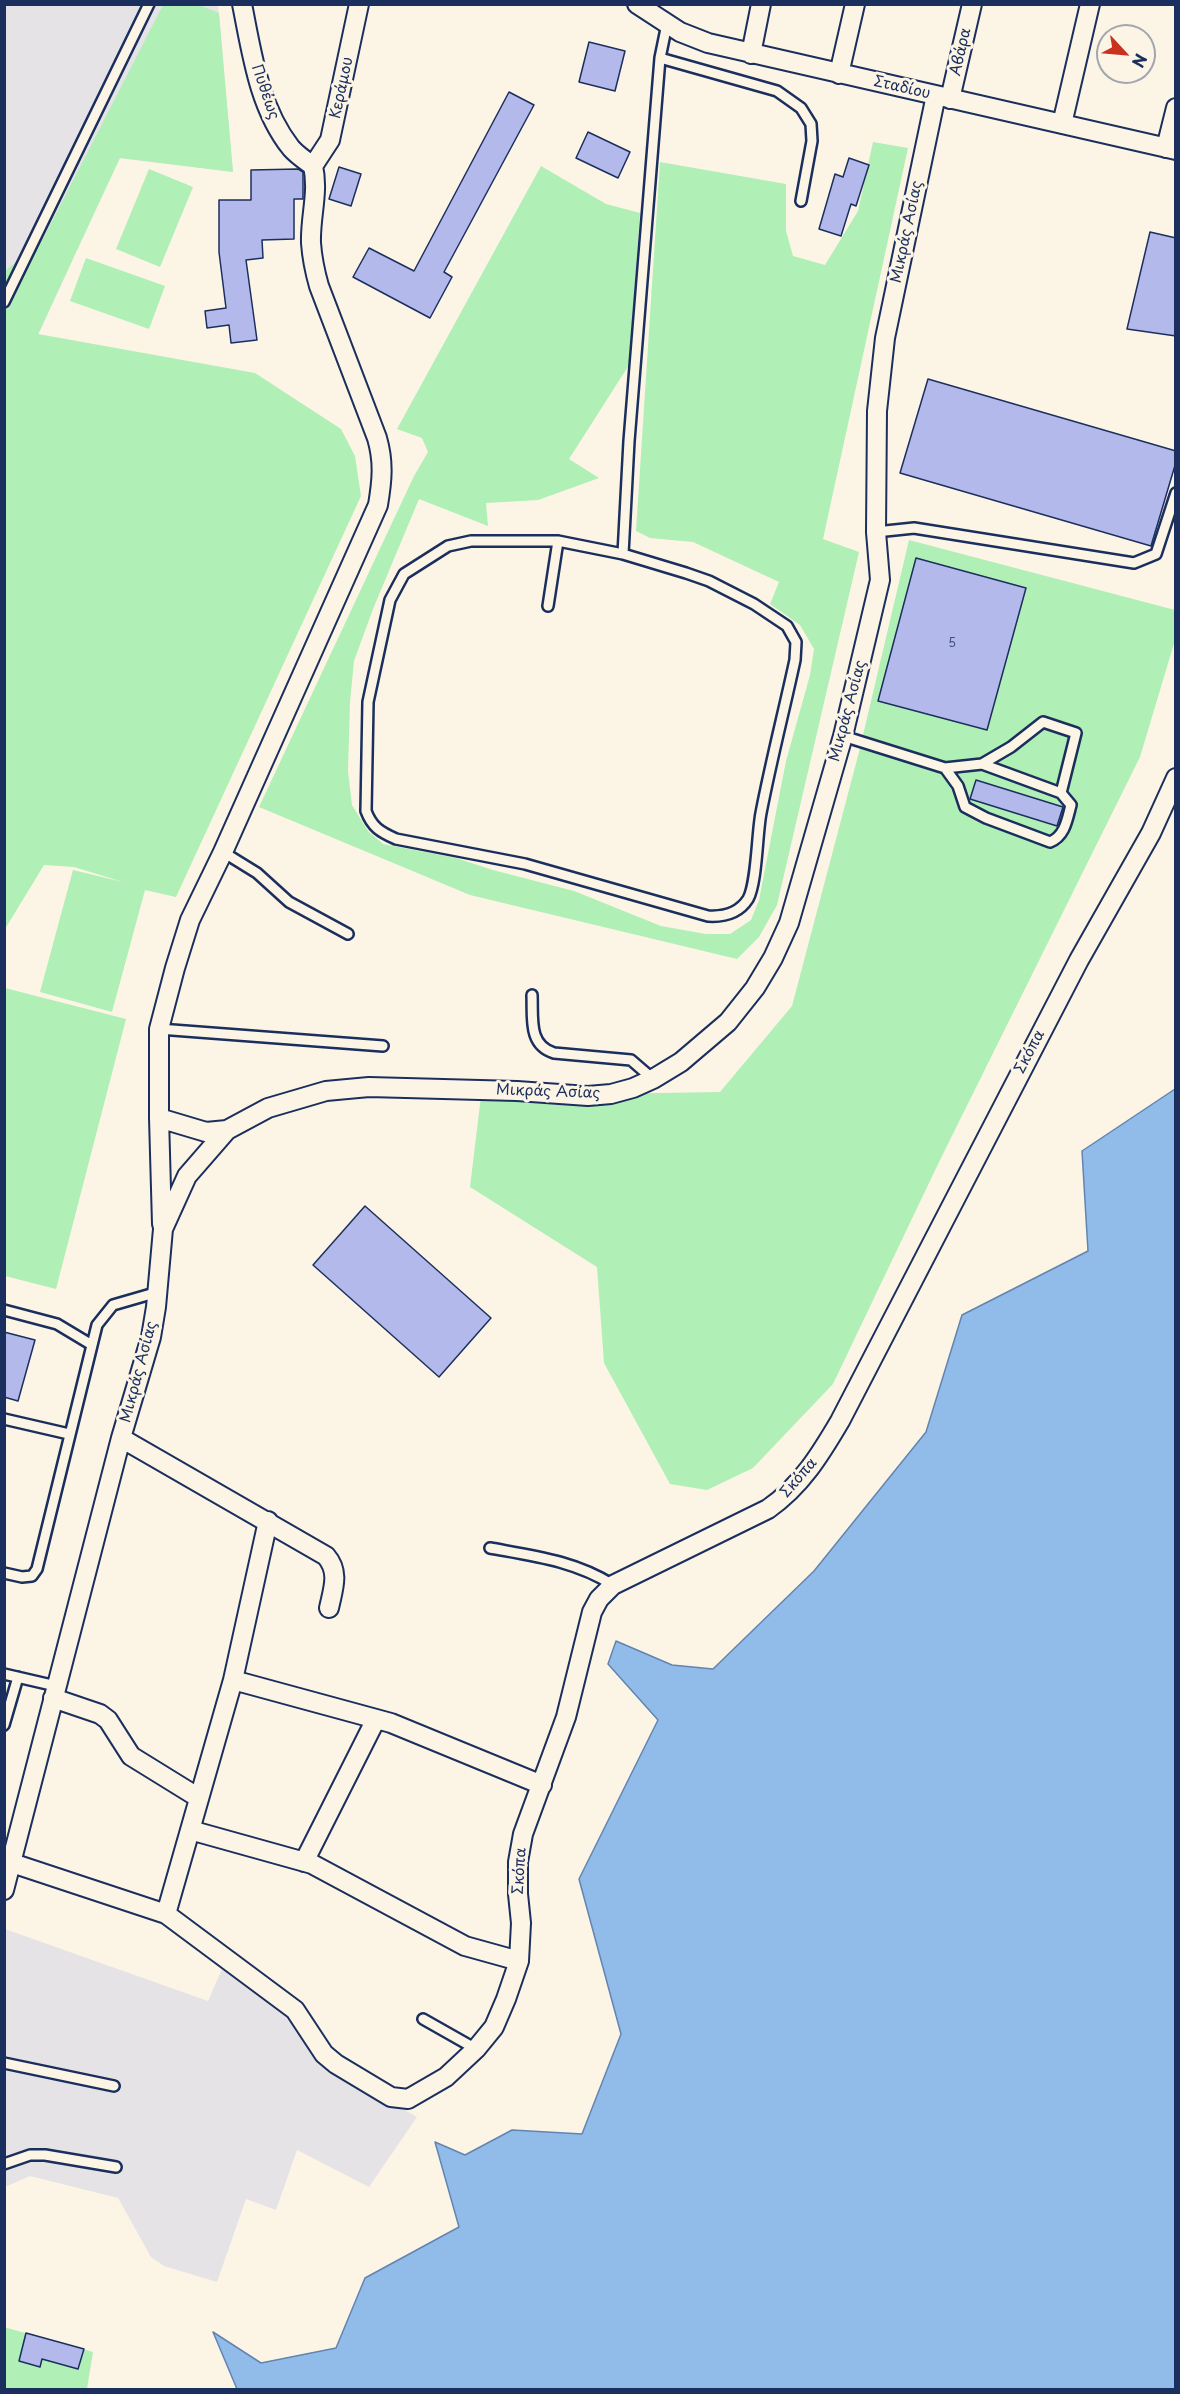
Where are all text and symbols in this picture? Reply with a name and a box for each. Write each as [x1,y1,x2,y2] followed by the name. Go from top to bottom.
[1096,24,1156,84] north arrow
[947,26,975,78] street label: Αβάρα
[1127,50,1154,72] text: N
[327,55,357,121] street label: Κεράμου
[247,62,283,122] street label: Πυθέως
[872,73,932,103] street label: Σταδίου
[887,179,927,285] street label: Μικράς Ασίας
[948,637,956,651] house number: 5
[826,658,870,764] street label: Μικράς Ασίας
[1011,1027,1049,1077] street label: Σκόπα
[496,1081,600,1103] street label: Μικράς Ασίας
[117,1319,161,1425] street label: Μικράς Ασίας
[777,1454,821,1502] street label: Σκόπα
[509,1847,531,1895] street label: Σκόπα

